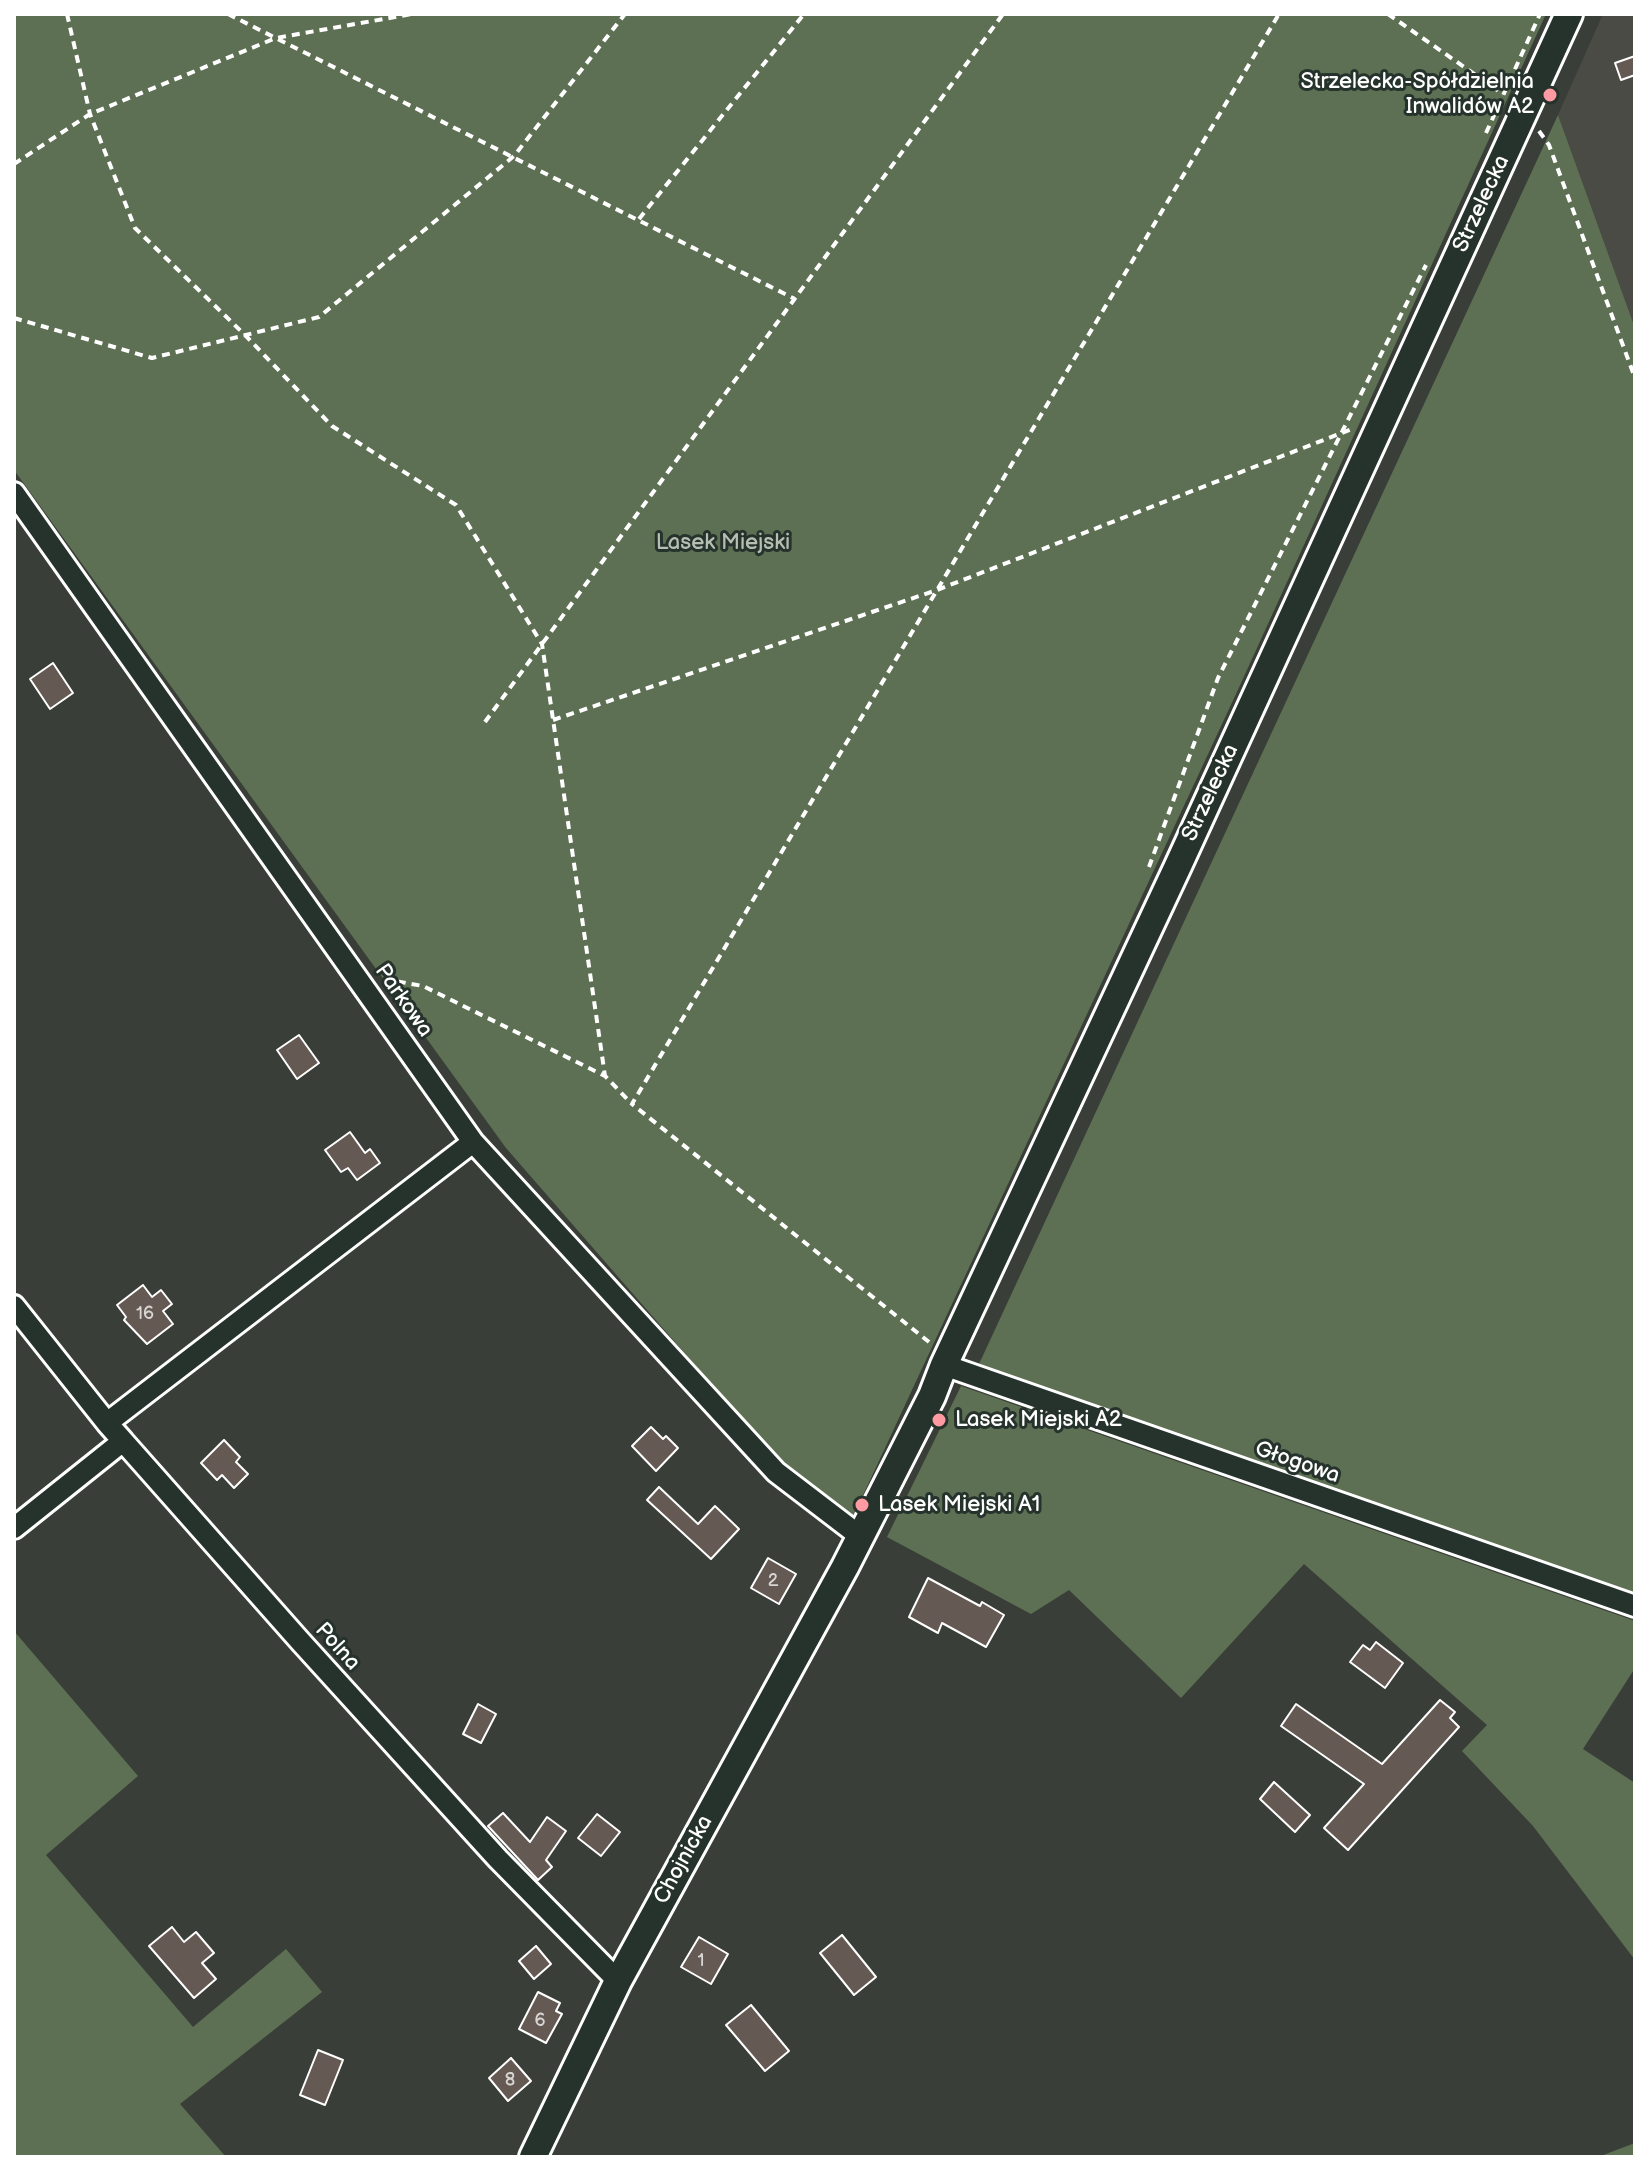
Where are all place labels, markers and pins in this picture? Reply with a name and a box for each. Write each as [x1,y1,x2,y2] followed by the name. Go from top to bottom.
[1300,69,1534,120] place label: Strzelecka-Spółdzielnia Inwalidów A2
[1541,86,1559,104] marker: Strzelecka-Spółdzielnia Inwalidów A2
[955,1407,1122,1433] place label: Lasek Miejski A2
[930,1411,948,1429] marker: Lasek Miejski A2
[878,1492,1040,1518] place label: Lasek Miejski A1
[853,1496,871,1514] marker: Lasek Miejski A1

